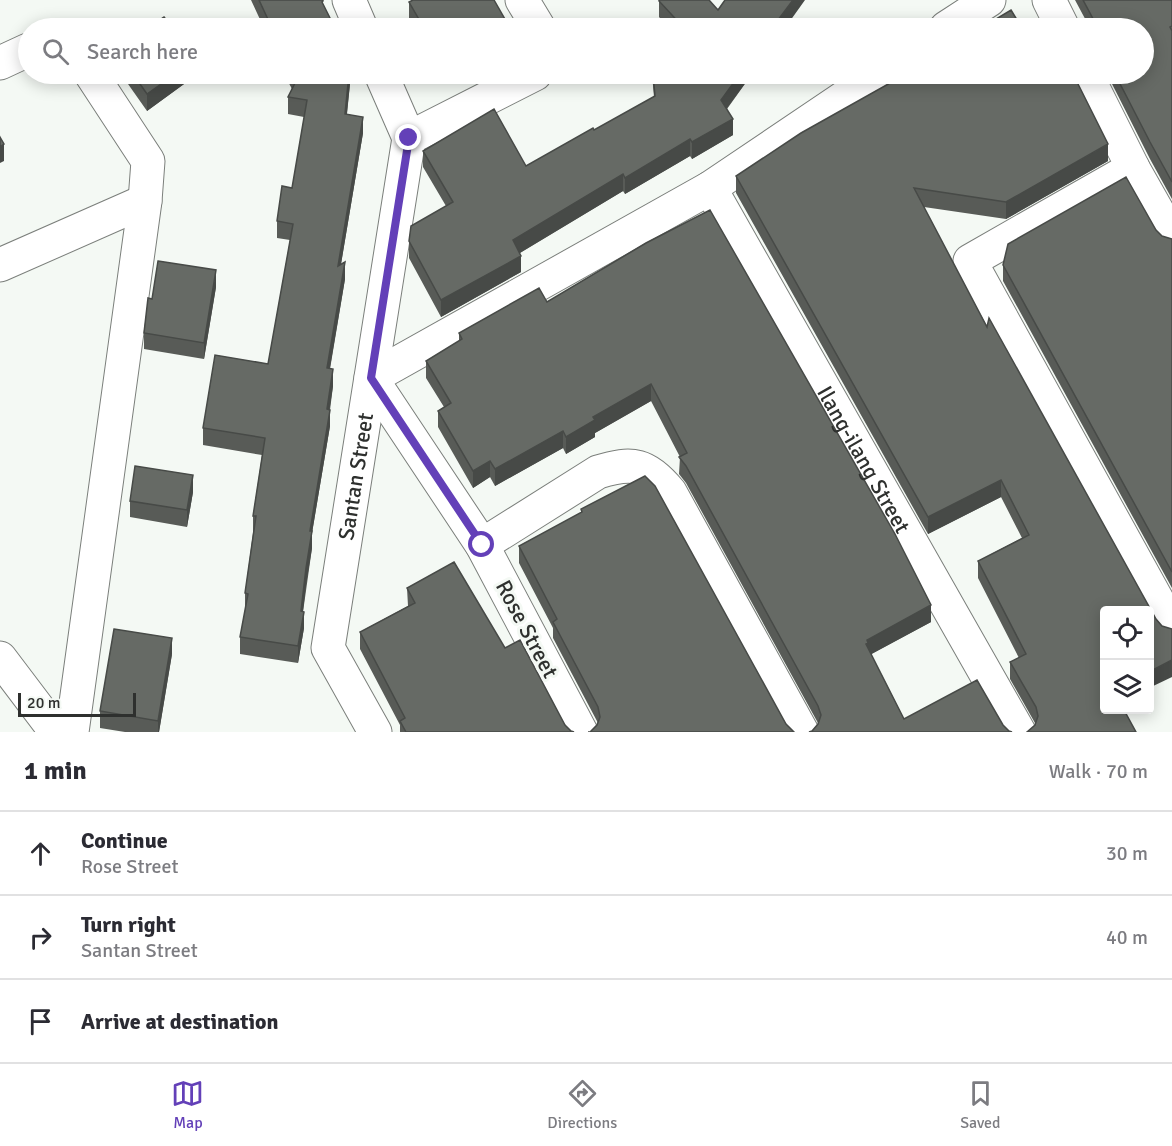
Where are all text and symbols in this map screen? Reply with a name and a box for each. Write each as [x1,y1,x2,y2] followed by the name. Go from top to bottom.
[18,18,1154,84] search box
[39,35,72,68] icon: search
[87,38,198,65] text: Search here
[395,124,421,150] route end
[812,381,917,538] street label: Ilang-ilang Street
[332,411,379,542] street label: Santan Street
[468,531,494,557] route start
[490,575,564,683] street label: Rose Street
[1100,606,1154,714] map controls
[1100,606,1154,660] button: locate
[1100,660,1154,714] button: layers
[18,690,136,718] scale bar
[27,693,61,713] text: 20 m
[24,755,87,787] text: 1 min
[1049,759,1148,784] text: Walk · 70 m
[81,827,168,854] text: Continue
[24,837,57,870] icon: ahead
[1106,841,1148,866] text: 30 m
[81,854,178,879] text: Rose Street
[81,911,176,938] text: Turn right
[24,921,57,954] icon: right
[1106,925,1148,950] text: 40 m
[81,938,198,963] text: Santan Street
[24,1005,57,1038] icon: arrive
[81,1008,278,1035] text: Arrive at destination
[171,1077,204,1133] tab: Map
[547,1077,617,1133] tab: Directions
[960,1077,1001,1133] tab: Saved

